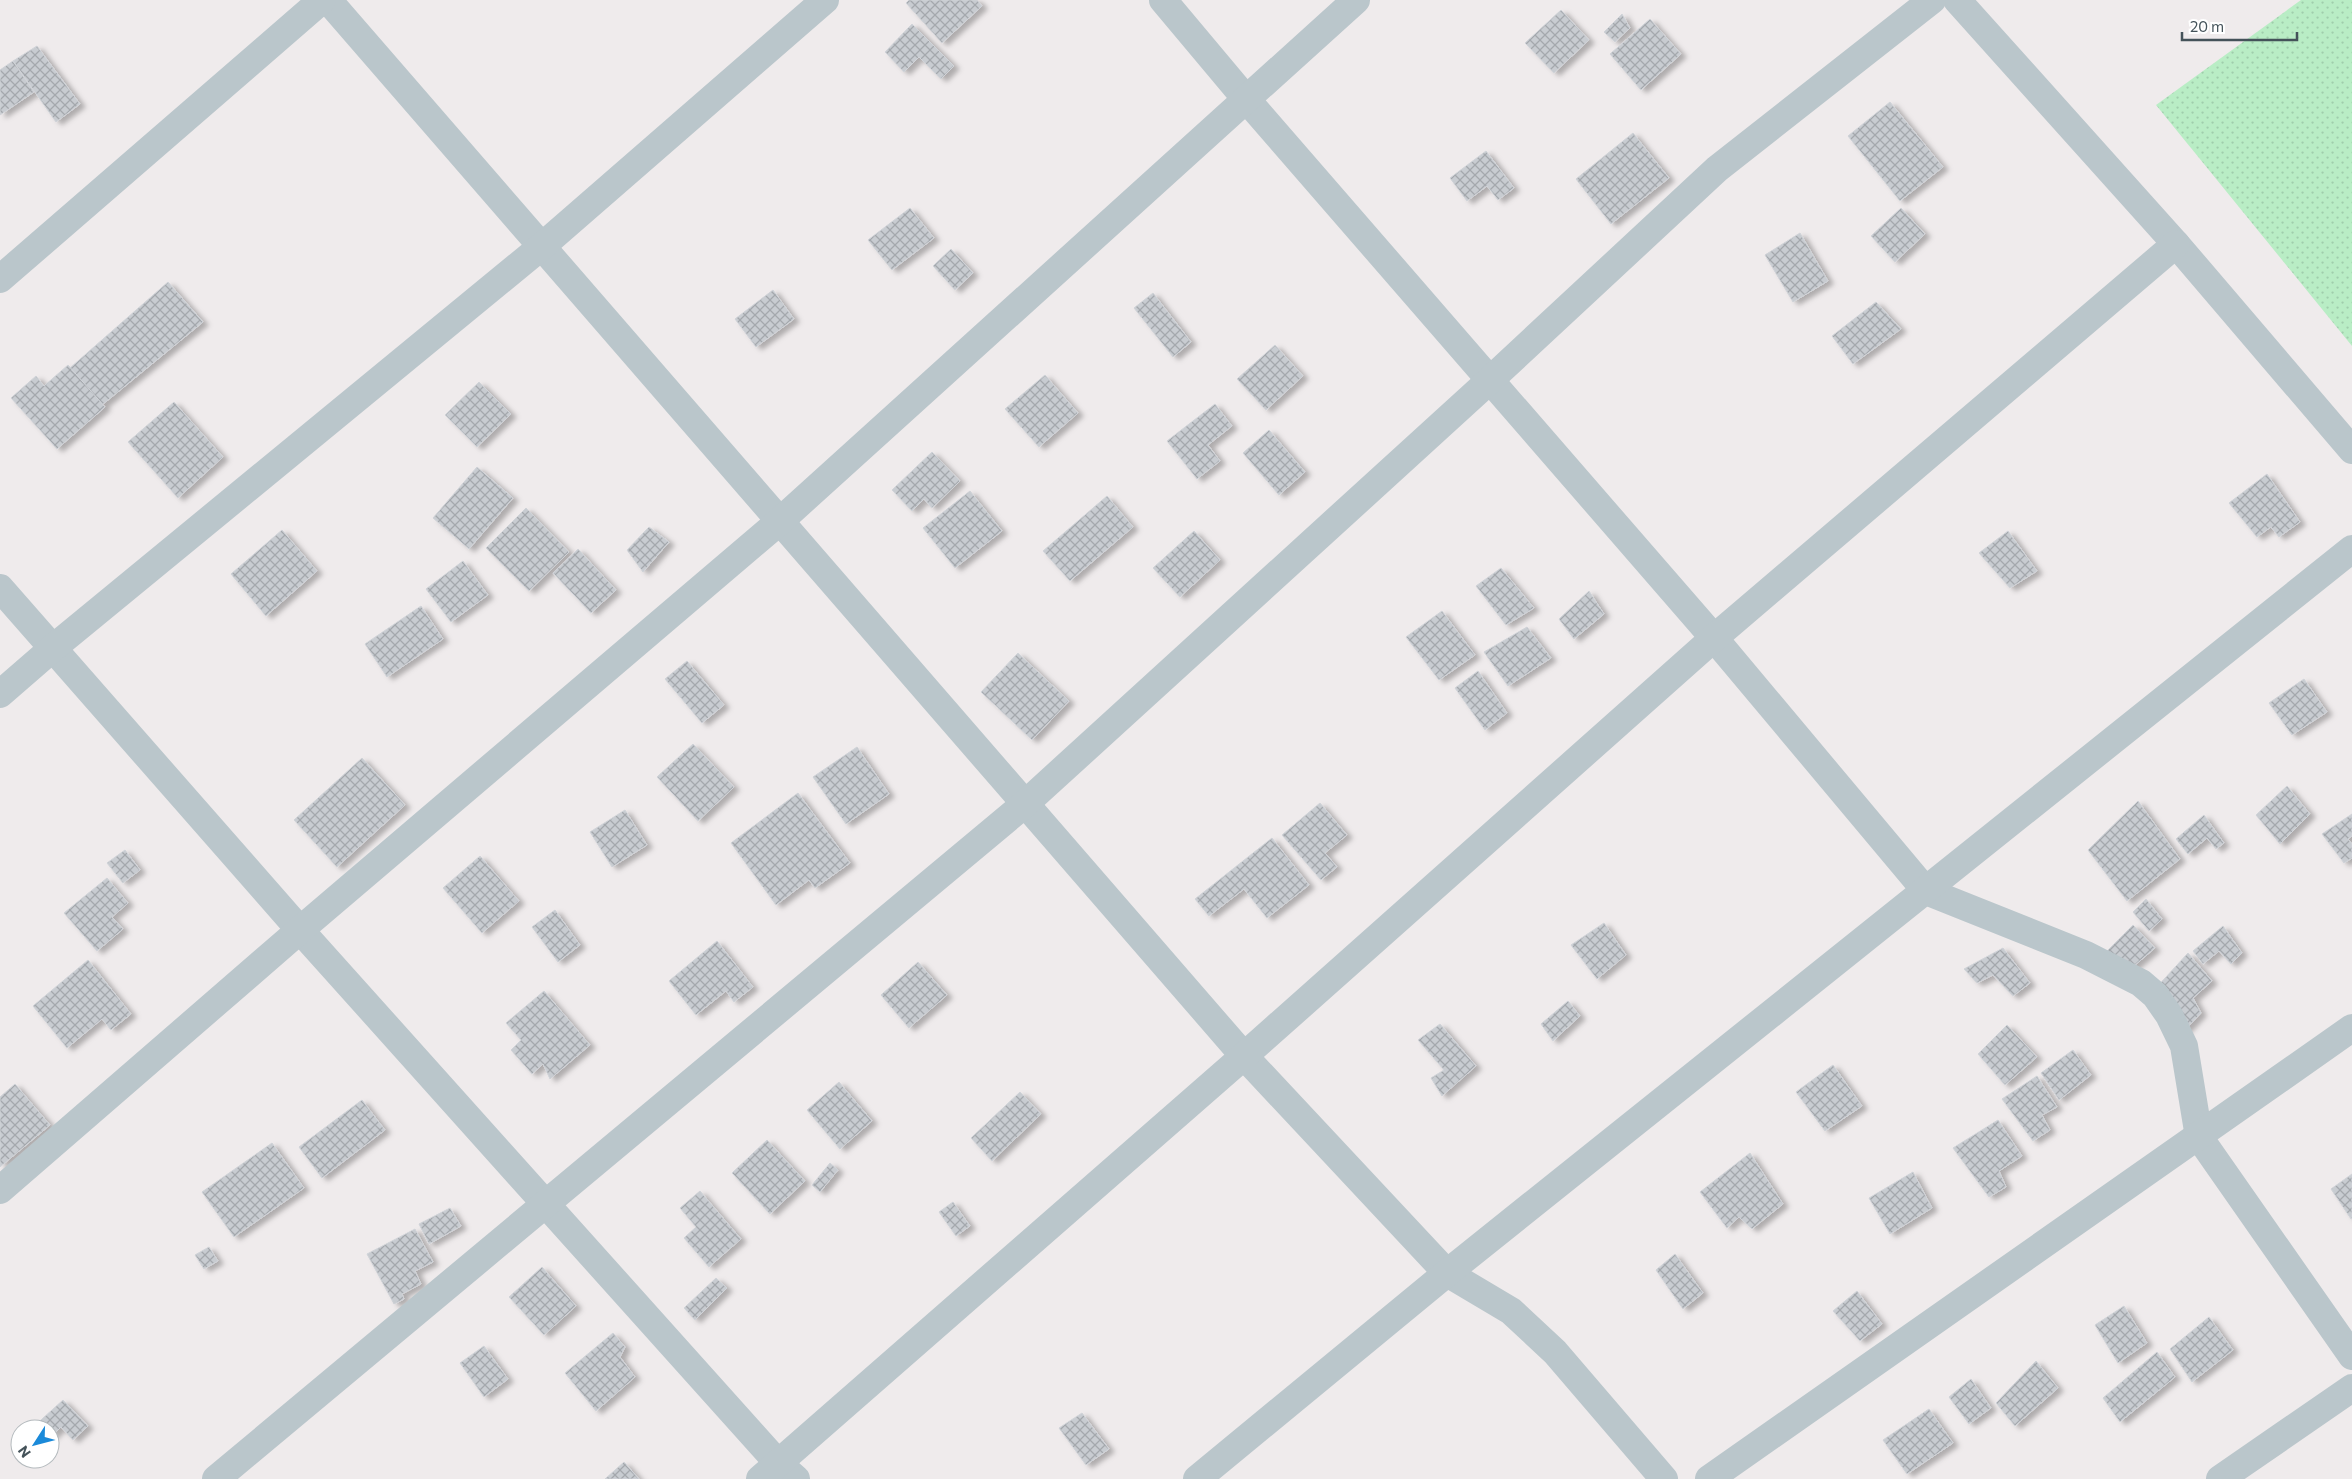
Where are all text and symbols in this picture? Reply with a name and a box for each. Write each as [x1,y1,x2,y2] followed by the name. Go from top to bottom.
[2182,10,2297,42] scale bar
[2190,17,2224,35] text: 20 m
[10,1419,60,1469] north arrow
[14,1443,34,1461] text: N

